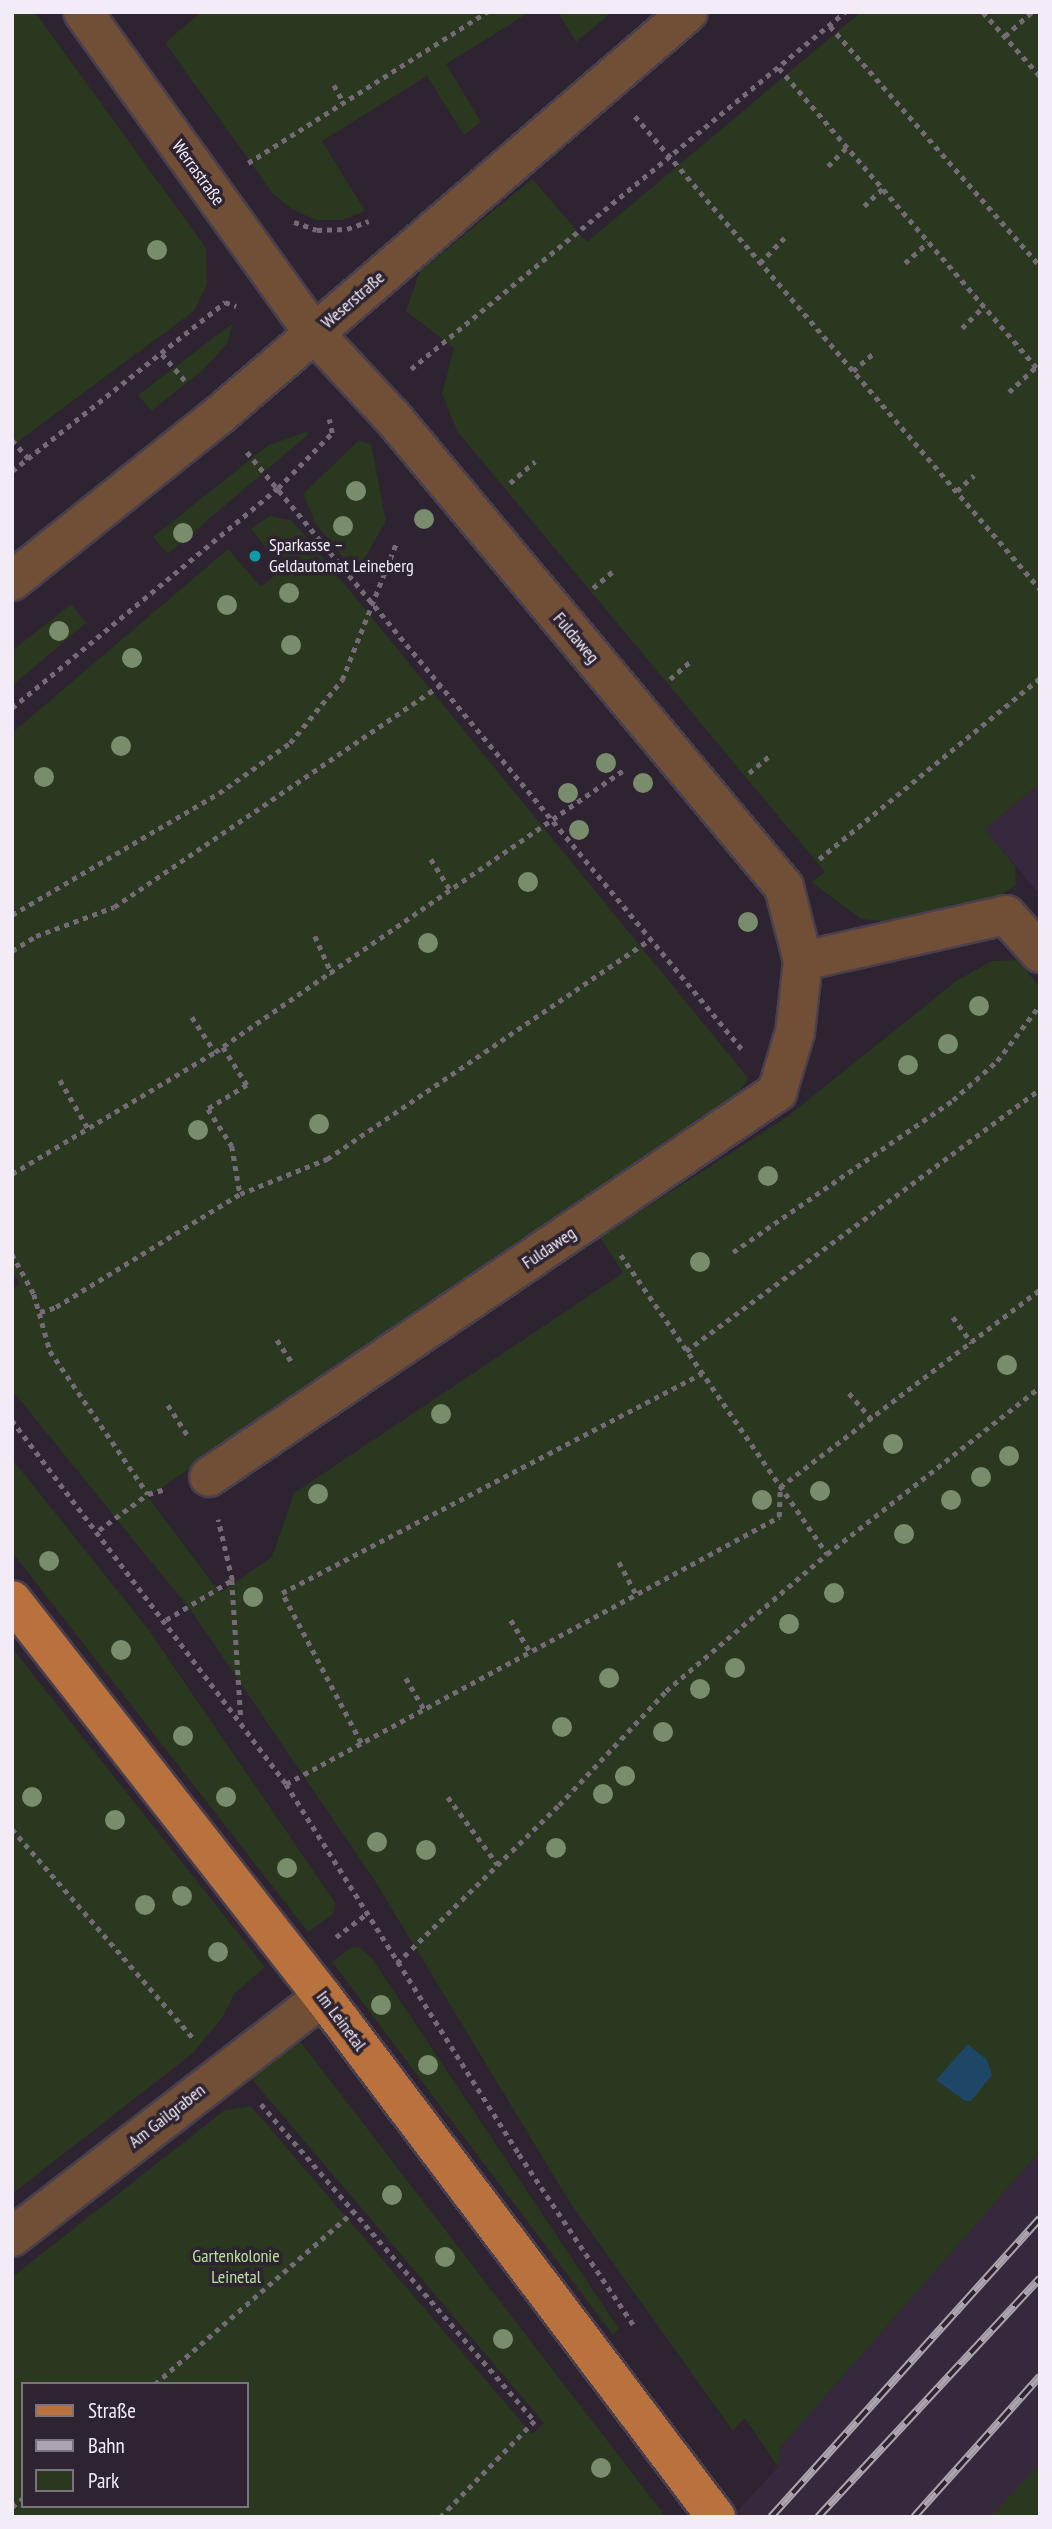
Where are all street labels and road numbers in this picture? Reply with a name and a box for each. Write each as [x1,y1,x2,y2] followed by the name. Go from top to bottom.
[167,136,229,210] street label: Werrastraße
[317,267,389,333] street label: Weserstraße
[548,608,604,668] street label: Fuldaweg
[518,1222,580,1274] street label: Fuldaweg
[311,1987,371,2055] street label: Im Leinetal
[124,2079,210,2153] street label: Am Gailgraben

